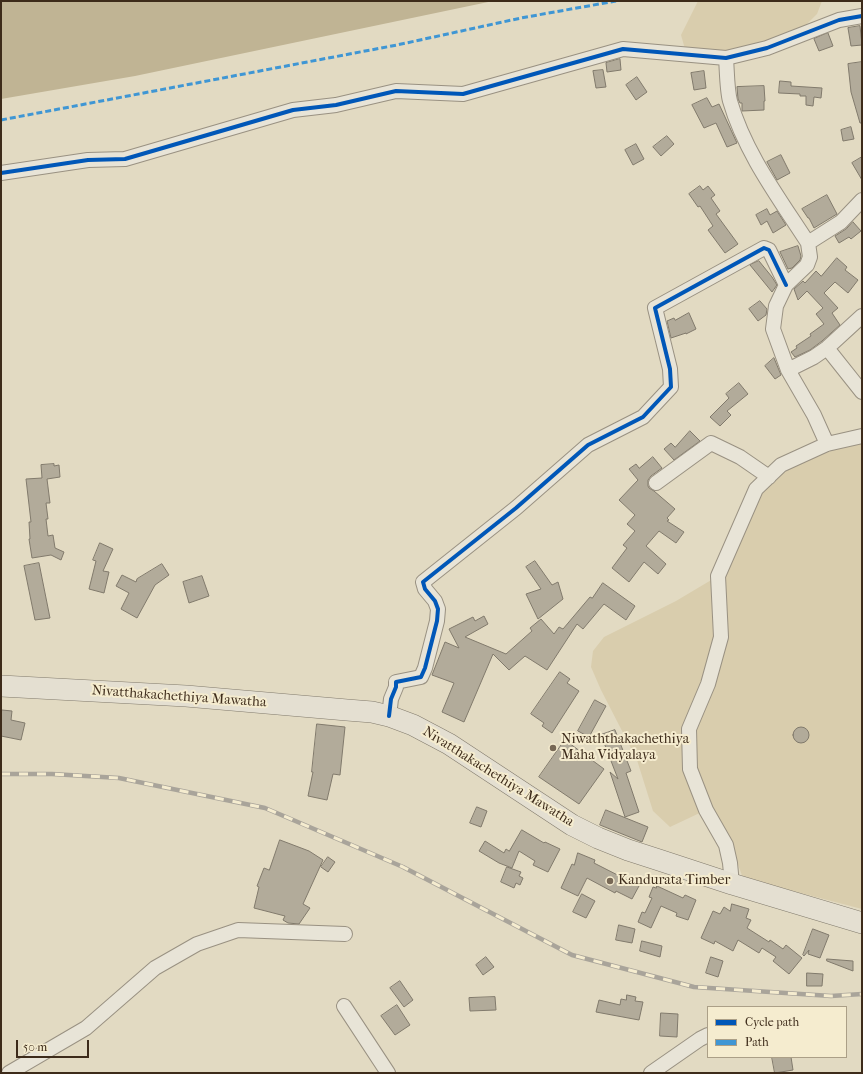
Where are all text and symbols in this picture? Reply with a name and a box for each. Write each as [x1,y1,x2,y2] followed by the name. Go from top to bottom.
[91,683,267,711] street label: Nivatthakachethiya Mawatha
[419,723,577,831] street label: Nivatthakachethiya Mawatha
[561,732,689,764] place label: Niwaththakachethiya Maha Vidyalaya
[548,743,558,753] marker: Niwaththakachethiya Maha Vidyalaya
[618,873,730,889] place label: Kandurata Timber
[605,876,615,886] marker: Kandurata Timber
[707,1006,847,1058] legend
[745,1015,799,1029] text: Cycle path
[18,1032,91,1058] scale bar
[745,1035,769,1049] text: Path
[23,1040,47,1054] text: 50 m

